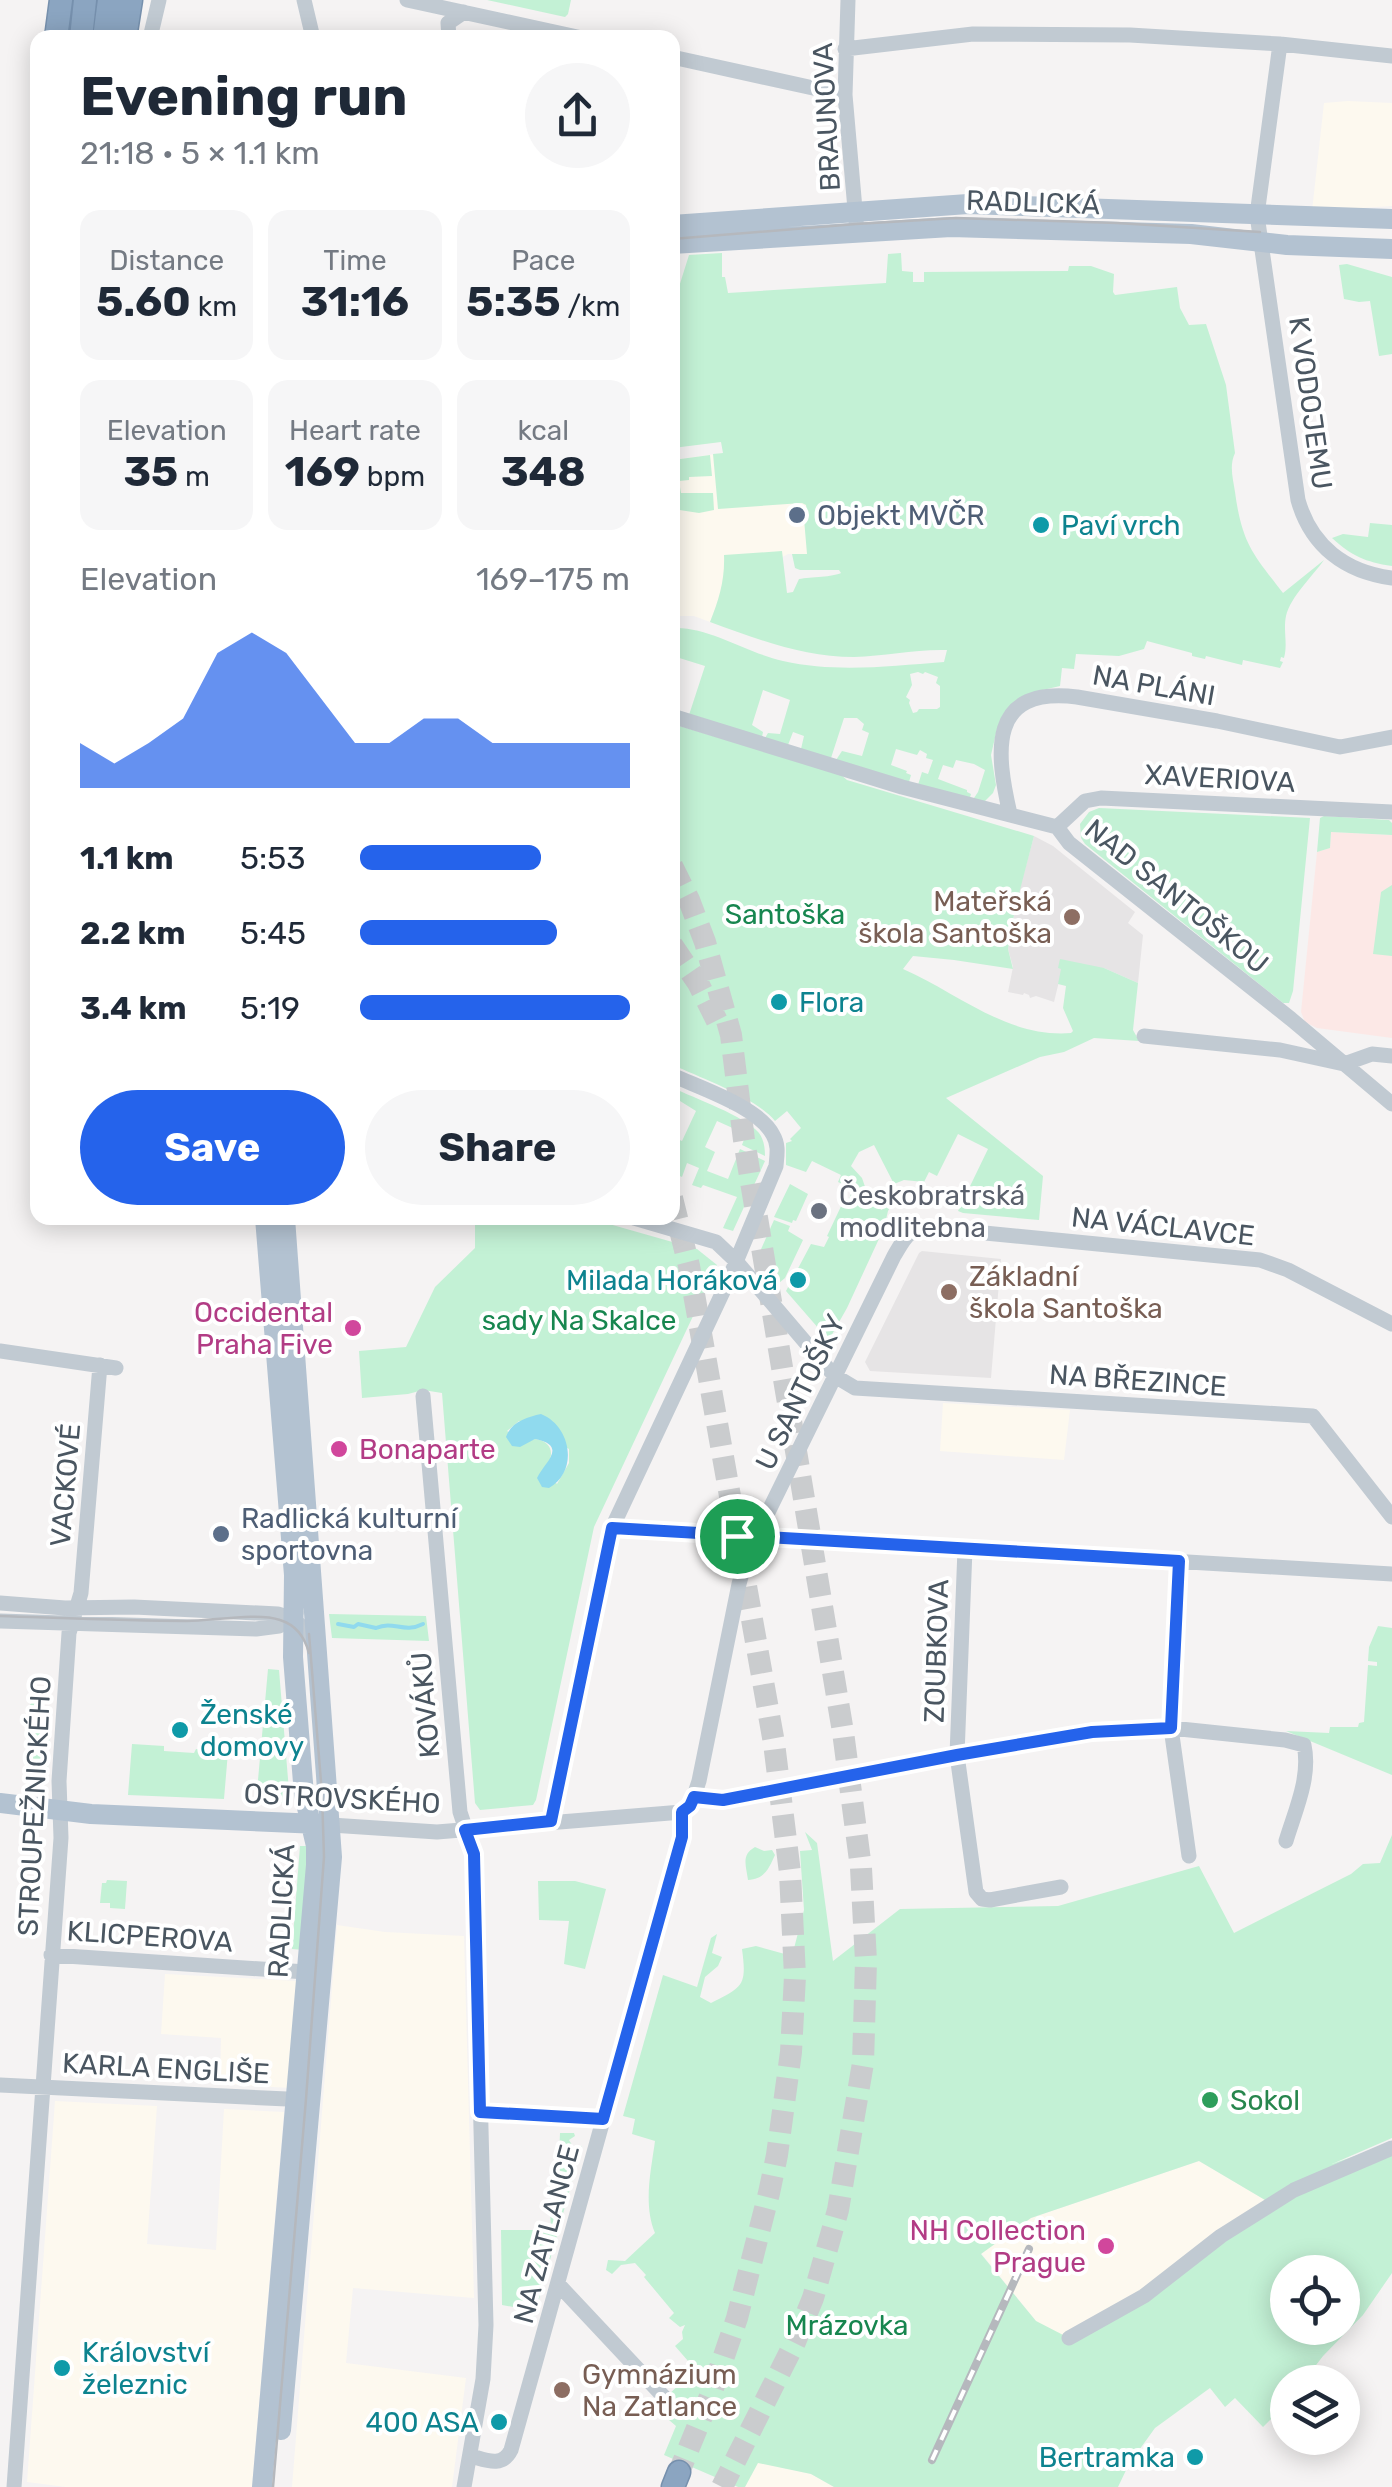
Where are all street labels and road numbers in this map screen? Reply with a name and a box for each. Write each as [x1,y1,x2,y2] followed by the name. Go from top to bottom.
[806,42,847,192] street label: BRAUNOVA
[965,184,1101,221] street label: RADLICKÁ
[1282,315,1339,492] street label: K VODOJEMU
[1090,658,1218,713] street label: NA PLÁNI
[1144,758,1296,799] street label: XAVERIOVA
[1078,812,1275,980] street label: NAD SANTOŠKOU
[1070,1200,1256,1253] street label: NA VÁCLAVCE
[749,1309,852,1475] street label: U SANTOŠKY
[1048,1358,1228,1403] street label: NA BŘEZINCE
[44,1422,87,1548] street label: VACKOVÉ
[917,1578,956,1723] street label: ZOUBKOVA
[403,1651,447,1759] street label: KOVÁKŮ
[11,1675,58,1937] street label: STROUPEŽNICKÉHO
[243,1777,441,1820] street label: OSTROVSKÉHO
[262,1843,301,1979] street label: RADLICKÁ
[66,1914,234,1959] street label: KLICPEROVA
[61,2047,271,2090] street label: KARLA ENGLIŠE
[507,2141,586,2327] street label: NA ZATLANCE

